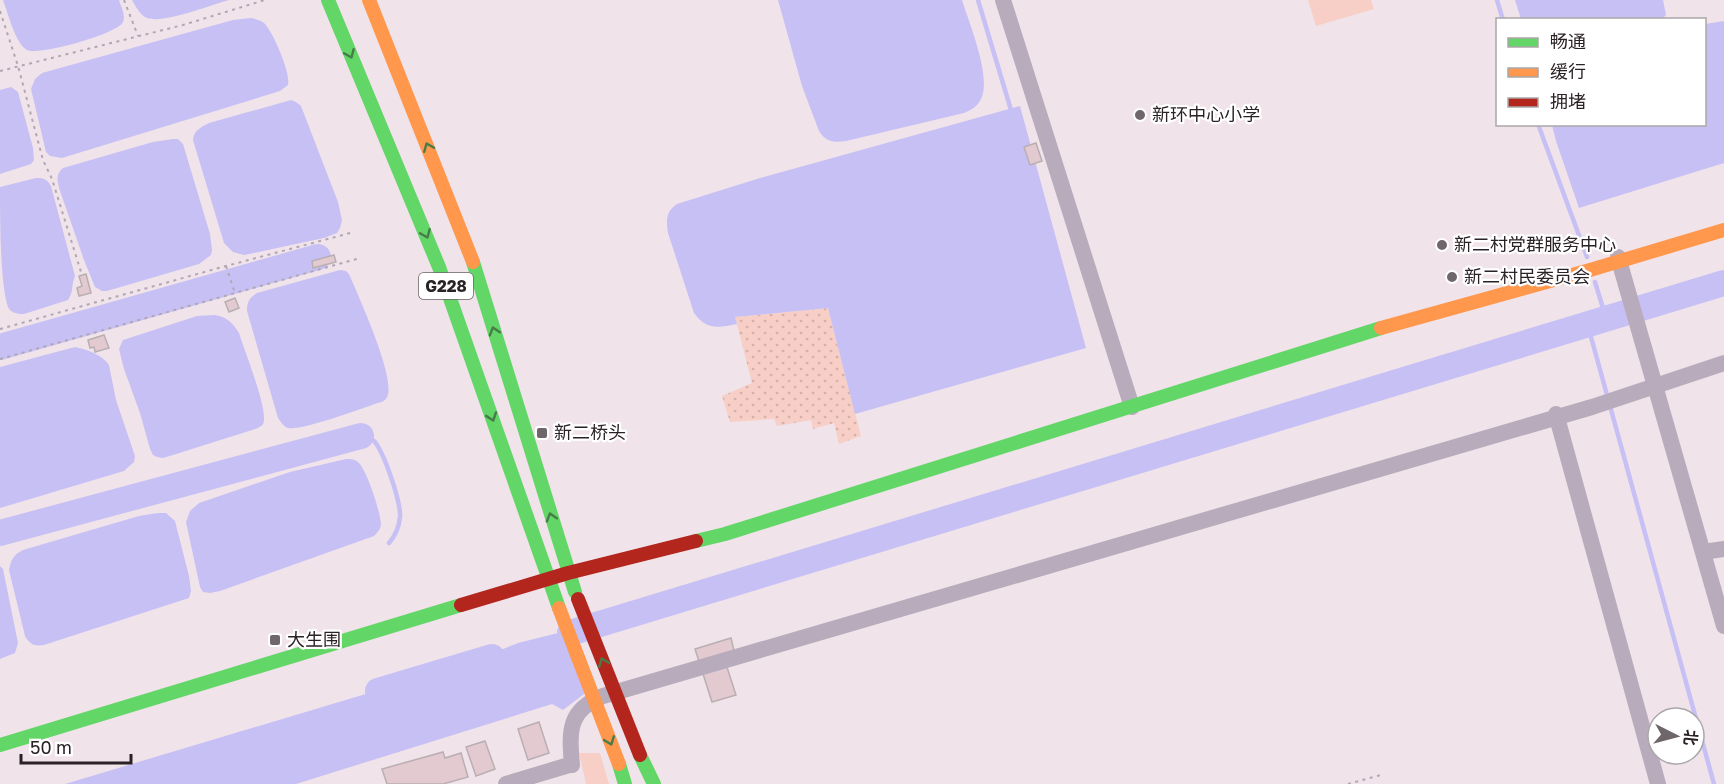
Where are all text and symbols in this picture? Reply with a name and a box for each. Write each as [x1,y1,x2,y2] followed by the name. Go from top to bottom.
[1496,18,1706,126] legend
[1550,30,1586,52] text: 畅通
[343,48,355,59] one-way arrow
[1550,60,1586,82] text: 缓行
[1550,90,1586,112] text: 拥堵
[1152,103,1260,125] place label: 新环中心小学
[1133,108,1147,122] marker: 新环中心小学
[423,143,435,154] one-way arrow
[418,228,430,239] one-way arrow
[1454,233,1616,255] place label: 新二村党群服务中心
[1435,238,1449,252] marker: 新二村党群服务中心
[1464,265,1590,287] place label: 新二村民委员会
[1445,270,1459,284] marker: 新二村民委员会
[419,273,473,299] road number: G228
[489,326,501,337] one-way arrow
[484,411,497,422] one-way arrow
[554,421,626,443] place label: 新二桥头
[535,426,549,440] marker: 新二桥头
[546,512,558,523] one-way arrow
[287,628,341,650] place label: 大生围
[268,633,282,647] marker: 大生围
[598,657,610,668] one-way arrow
[1646,706,1706,766] north arrow
[21,727,130,765] scale bar
[1680,729,1702,747] text: 北
[603,735,615,746] one-way arrow
[30,736,72,758] text: 50 m

